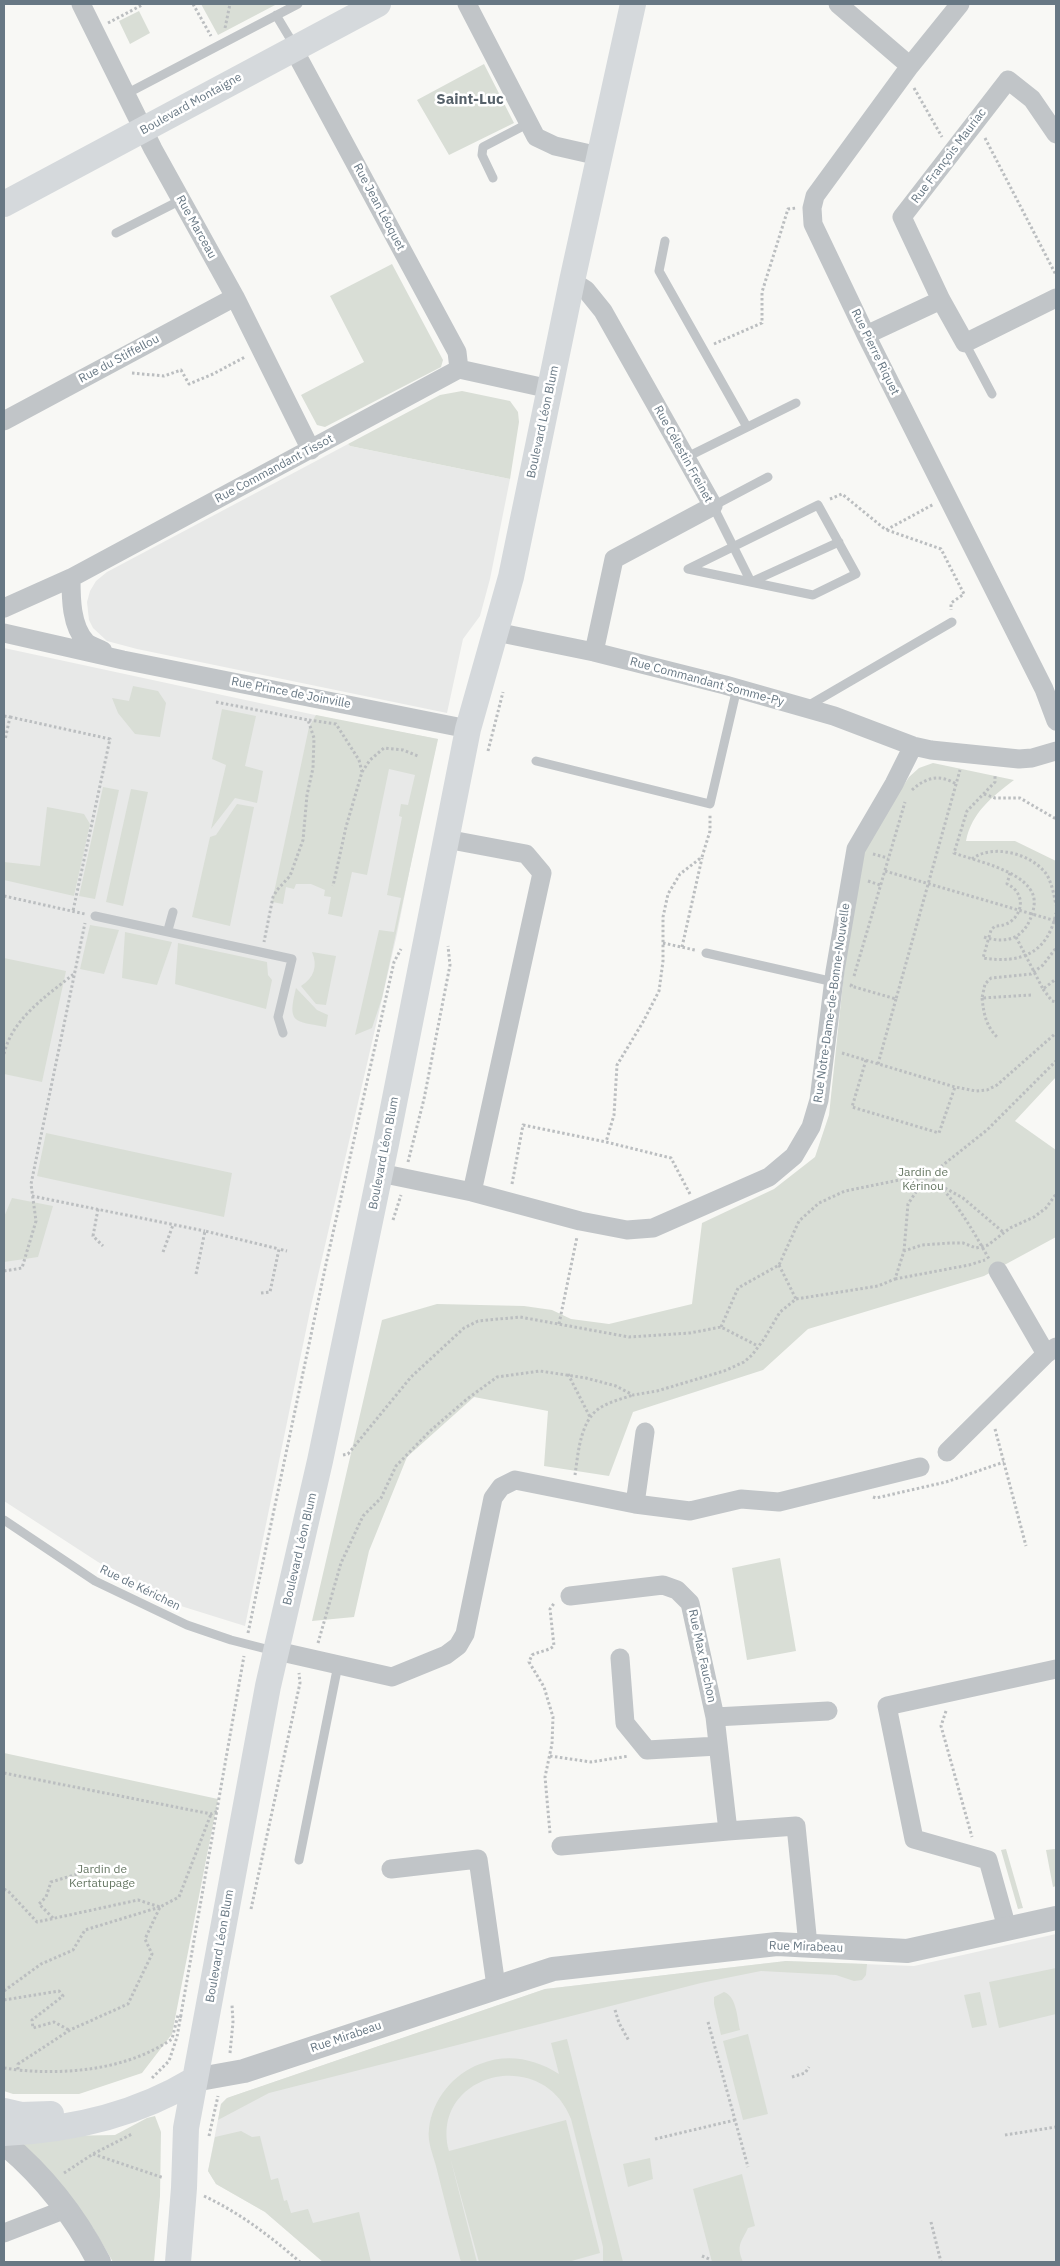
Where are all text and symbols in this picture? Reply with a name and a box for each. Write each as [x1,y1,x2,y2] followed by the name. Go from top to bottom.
[138,70,244,138] street label: Boulevard Montaigne
[436,91,504,109] district label: Saint-Luc
[909,106,989,206] street label: Rue François Mauriac
[350,161,408,253] street label: Rue Jean Léoquet
[173,193,219,261] street label: Rue Marceau
[848,307,902,397] street label: Rue Pierre Riquet
[76,332,162,386] street label: Rue du Stiffellou
[524,364,562,480] street label: Boulevard Léon Blum
[650,403,716,505] street label: Rue Célestin Freinet
[212,432,336,506] street label: Rue Commandant Tissot
[628,654,786,710] street label: Rue Commandant Somme-Py
[230,674,352,712] street label: Rue Prince de Joinville
[811,902,853,1104] street label: Rue Notre-Dame-de-Bonne-Nouvelle
[366,1095,402,1211] street label: Boulevard Léon Blum
[898,1166,948,1194] park label: Jardin de Kérinou
[280,1492,320,1606] street label: Boulevard Léon Blum
[97,1562,183,1614] street label: Rue de Kérichen
[685,1608,719,1704] street label: Rue Max Fauchon
[69,1863,135,1891] park label: Jardin de Kertatupage
[203,1888,237,2004] street label: Boulevard Léon Blum
[769,1939,843,1955] street label: Rue Mirabeau
[309,2018,383,2056] street label: Rue Mirabeau

